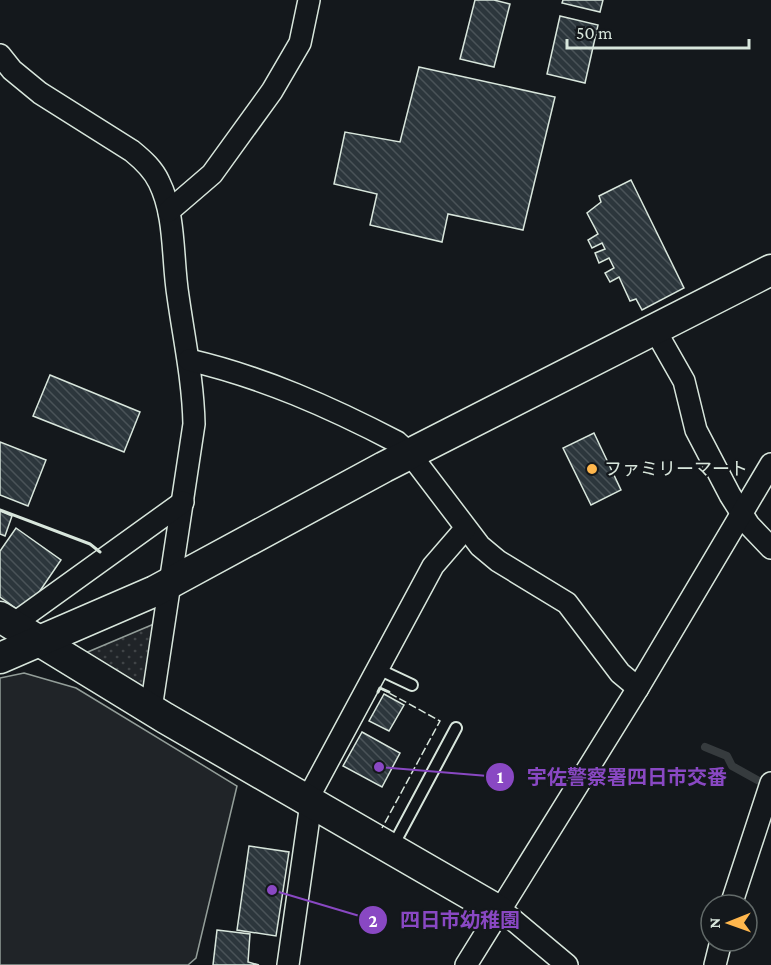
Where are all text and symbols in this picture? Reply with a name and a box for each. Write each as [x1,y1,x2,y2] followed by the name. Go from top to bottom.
[567,12,748,50] scale bar
[576,23,613,43] text: 50 m
[604,459,748,479] place label: ファミリーマート
[585,462,599,476] marker: ファミリーマート
[485,758,739,796] callout: 宇佐警察署四日市交番
[527,766,727,788] text: 宇佐警察署四日市交番
[497,767,504,787] text: 1
[699,893,759,953] north arrow
[358,901,532,939] callout: 四日市幼稚園
[400,909,520,931] text: 四日市幼稚園
[368,911,378,931] text: 2
[706,918,723,929] text: N

